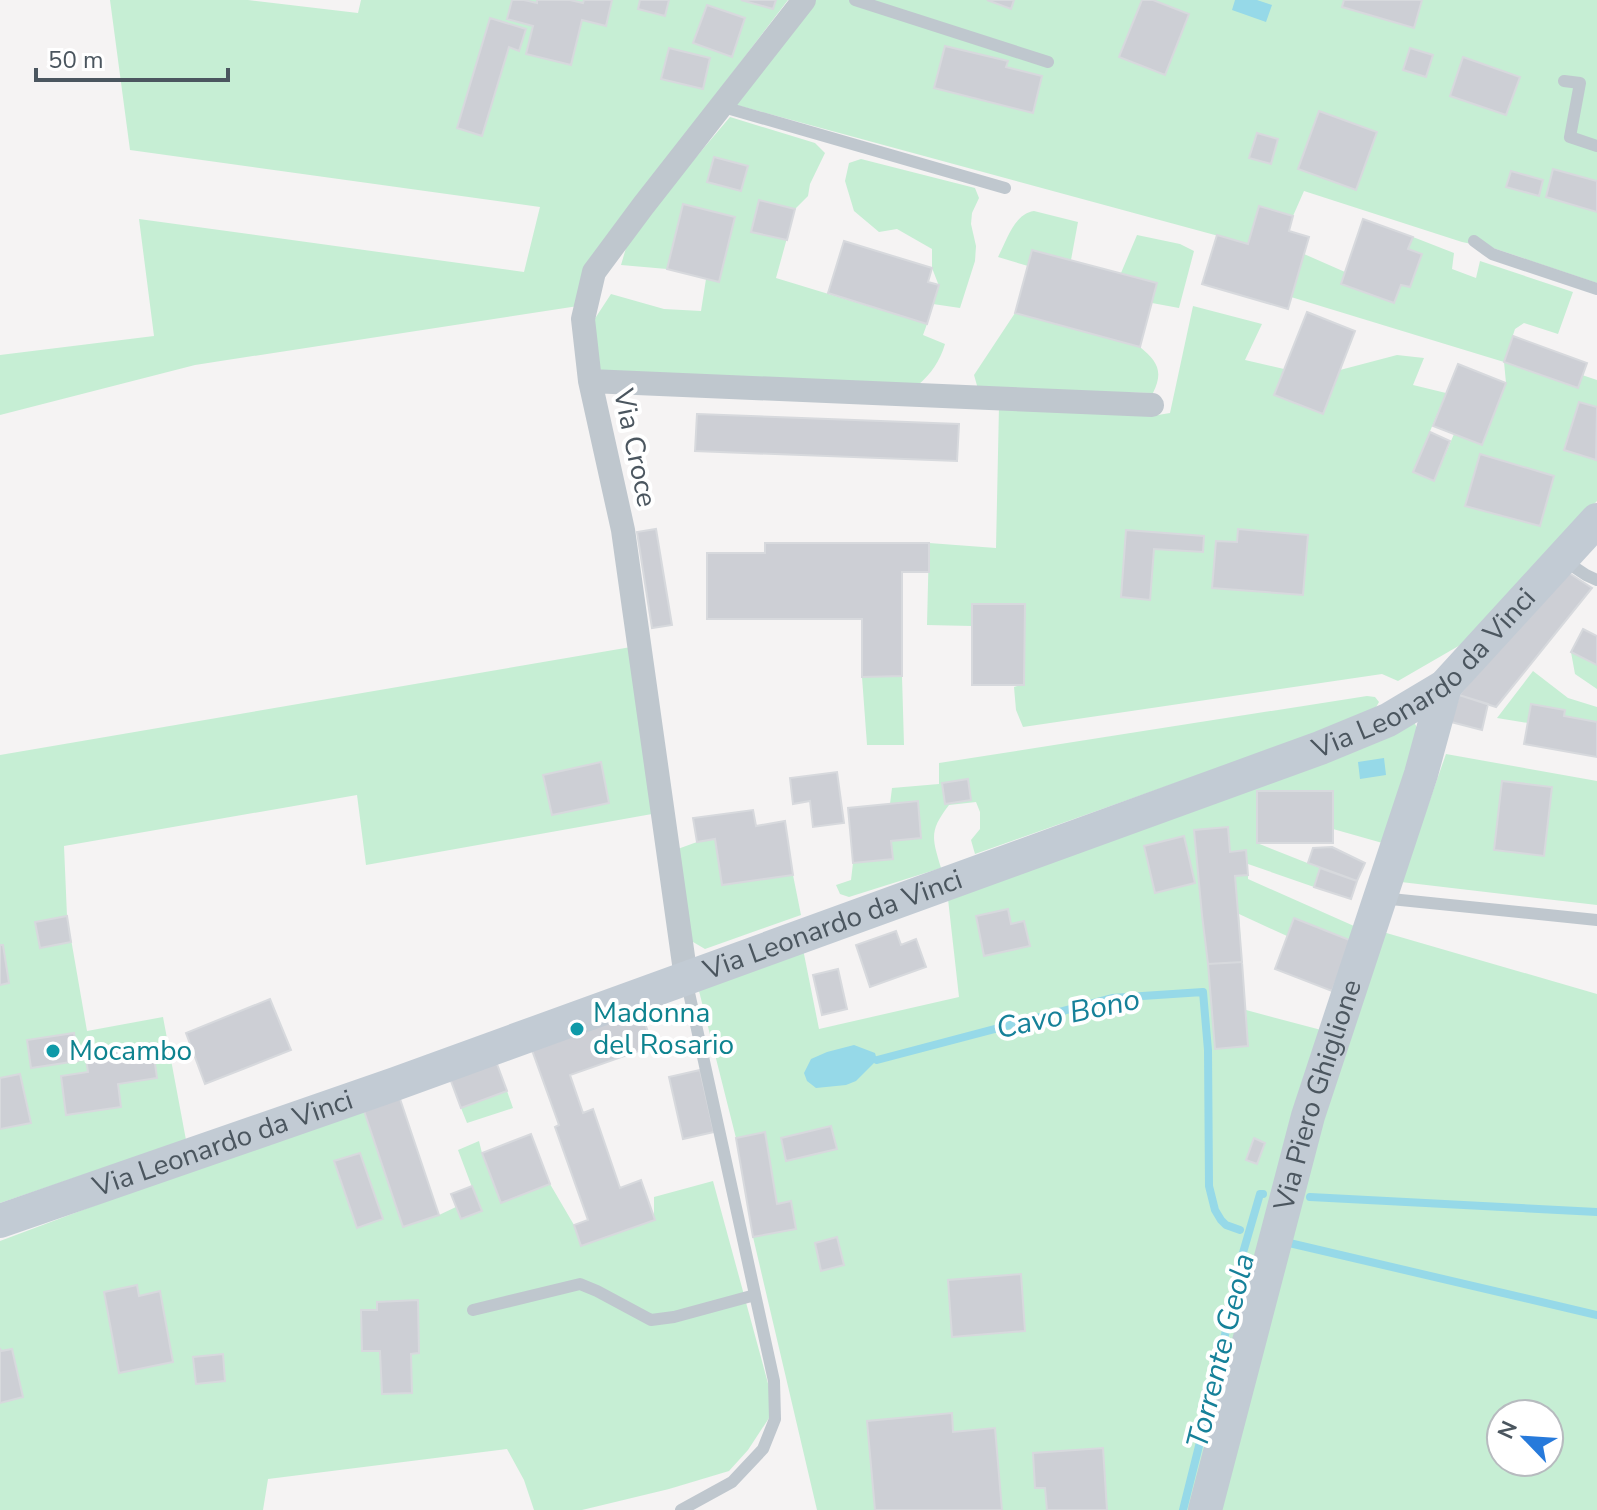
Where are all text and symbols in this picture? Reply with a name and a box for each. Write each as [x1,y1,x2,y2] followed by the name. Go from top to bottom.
[36,32,228,82] scale bar
[48,44,104,76] text: 50 m
[604,385,666,510] street label: Via Croce
[1306,580,1544,768] street label: Via Leonardo da Vinci
[697,861,968,990] street label: Via Leonardo da Vinci
[1265,975,1371,1216] street label: Via Piero Ghiglione
[992,979,1144,1049] water label: Cavo Bono
[593,994,734,1064] place label: Madonna del Rosario
[568,1020,586,1038] marker: Madonna del Rosario
[69,1032,192,1070] place label: Mocambo
[44,1042,62,1060] marker: Mocambo
[87,1081,358,1207] street label: Via Leonardo da Vinci
[1177,1249,1265,1453] water label: Torrente Geola
[1485,1398,1565,1478] north arrow
[1491,1416,1525,1444] text: N

